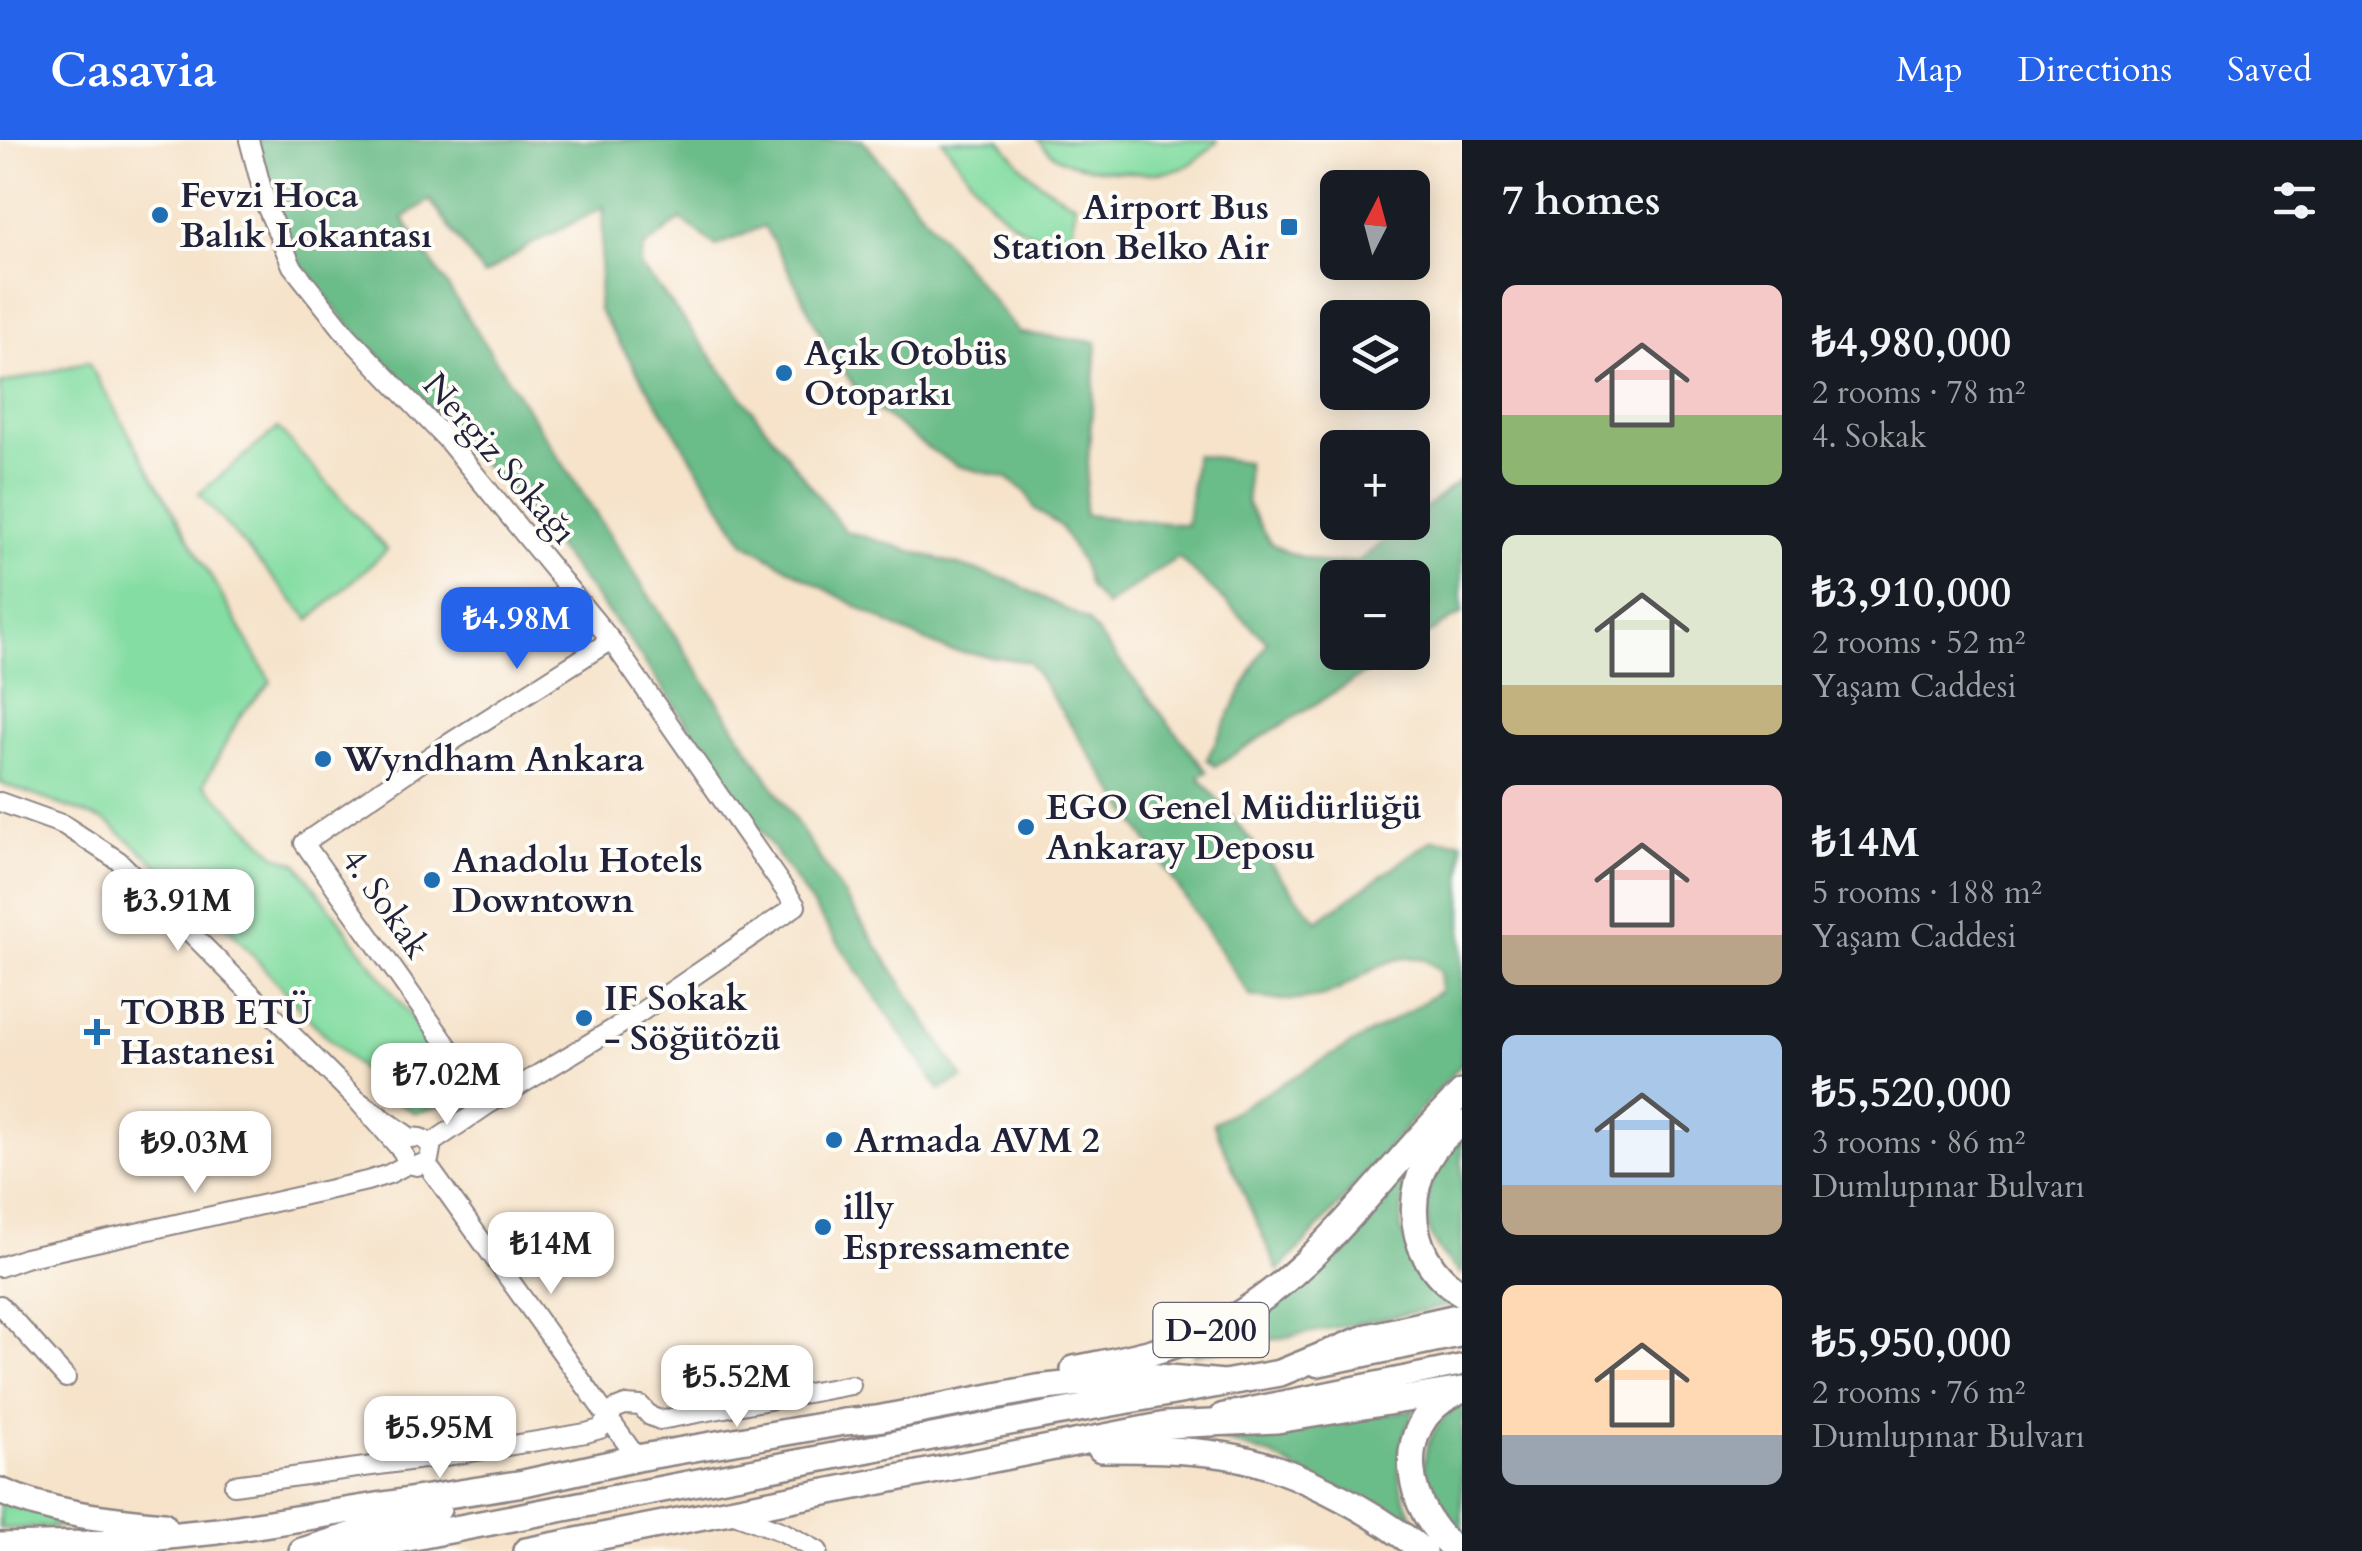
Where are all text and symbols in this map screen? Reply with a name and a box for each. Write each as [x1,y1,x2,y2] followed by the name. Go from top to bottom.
[50,38,217,103] text: Casavia
[1896,46,1963,94] text: Map
[2018,46,2172,94] text: Directions
[2227,46,2312,94] text: Saved
[1320,170,1430,280] north arrow
[1320,170,1430,670] map controls
[180,172,432,260] place label: Fevzi Hoca Balık Lokantası
[1502,172,1660,229] text: 7 homes
[2267,173,2322,228] icon: filters
[993,184,1270,272] place label: Airport Bus Station Belko Air
[149,204,171,226] marker: Fevzi Hoca Balık Lokantası
[1278,216,1300,238] marker: Airport Bus Station Belko Air
[1320,300,1430,410] button: layers
[1812,314,2011,371] text: ₺4,980,000
[1582,325,1702,445] icon: home
[804,330,1007,418] place label: Açık Otobüs Otoparkı
[773,362,795,384] marker: Açık Otobüs Otoparkı
[411,363,587,555] street label: Nergiz Sokağı
[1812,371,2025,415] text: 2 rooms · 78 m²
[1812,415,1927,459] text: 4. Sokak
[1320,430,1430,540] button: +
[1320,560,1430,670] button: −
[1812,564,2011,621] text: ₺3,910,000
[1582,575,1702,695] icon: home
[436,587,598,672] pin: ₺4.98M
[463,597,571,641] text: ₺4.98M
[1812,621,2025,665] text: 2 rooms · 52 m²
[1812,665,2016,709] text: Yaşam Caddesi
[342,736,644,784] place label: Wyndham Ankara
[312,748,334,770] marker: Wyndham Ankara
[1046,784,1422,872] place label: EGO Genel Müdürlüğü Ankaray Deposu
[1812,814,1920,871] text: ₺14M
[1015,816,1037,838] marker: EGO Genel Müdürlüğü Ankaray Deposu
[1582,825,1702,945] icon: home
[452,837,703,925] place label: Anadolu Hotels Downtown
[330,839,441,969] street label: 4. Sokak
[97,869,259,954] pin: ₺3.91M
[421,869,443,891] marker: Anadolu Hotels Downtown
[1812,871,2042,915] text: 5 rooms · 188 m²
[124,879,232,923] text: ₺3.91M
[1812,915,2016,959] text: Yaşam Caddesi
[604,975,781,1063] place label: IF Sokak - Söğütözü
[120,989,312,1077] place label: TOBB ETÜ Hastanesi
[573,1007,595,1029] marker: IF Sokak - Söğütözü
[84,1019,110,1045] marker: TOBB ETÜ Hastanesi
[366,1043,528,1128] pin: ₺7.02M
[393,1053,501,1097] text: ₺7.02M
[1812,1064,2011,1121] text: ₺5,520,000
[1582,1075,1702,1195] icon: home
[114,1111,276,1196] pin: ₺9.03M
[854,1117,1100,1165] place label: Armada AVM 2
[141,1121,249,1165] text: ₺9.03M
[1812,1121,2025,1165] text: 3 rooms · 86 m²
[823,1129,845,1151] marker: Armada AVM 2
[1812,1165,2085,1209] text: Dumlupınar Bulvarı
[843,1184,1071,1272] place label: illy Espressamente
[492,1212,610,1297] pin: ₺14M
[812,1216,834,1238] marker: illy Espressamente
[510,1222,592,1266] text: ₺14M
[1154,1303,1268,1357] road number: D-200
[1812,1314,2011,1371] text: ₺5,950,000
[1582,1325,1702,1445] icon: home
[656,1345,818,1430] pin: ₺5.52M
[683,1355,791,1399] text: ₺5.52M
[1812,1371,2025,1415] text: 2 rooms · 76 m²
[359,1396,521,1481] pin: ₺5.95M
[386,1406,494,1450] text: ₺5.95M
[1812,1415,2085,1459] text: Dumlupınar Bulvarı

